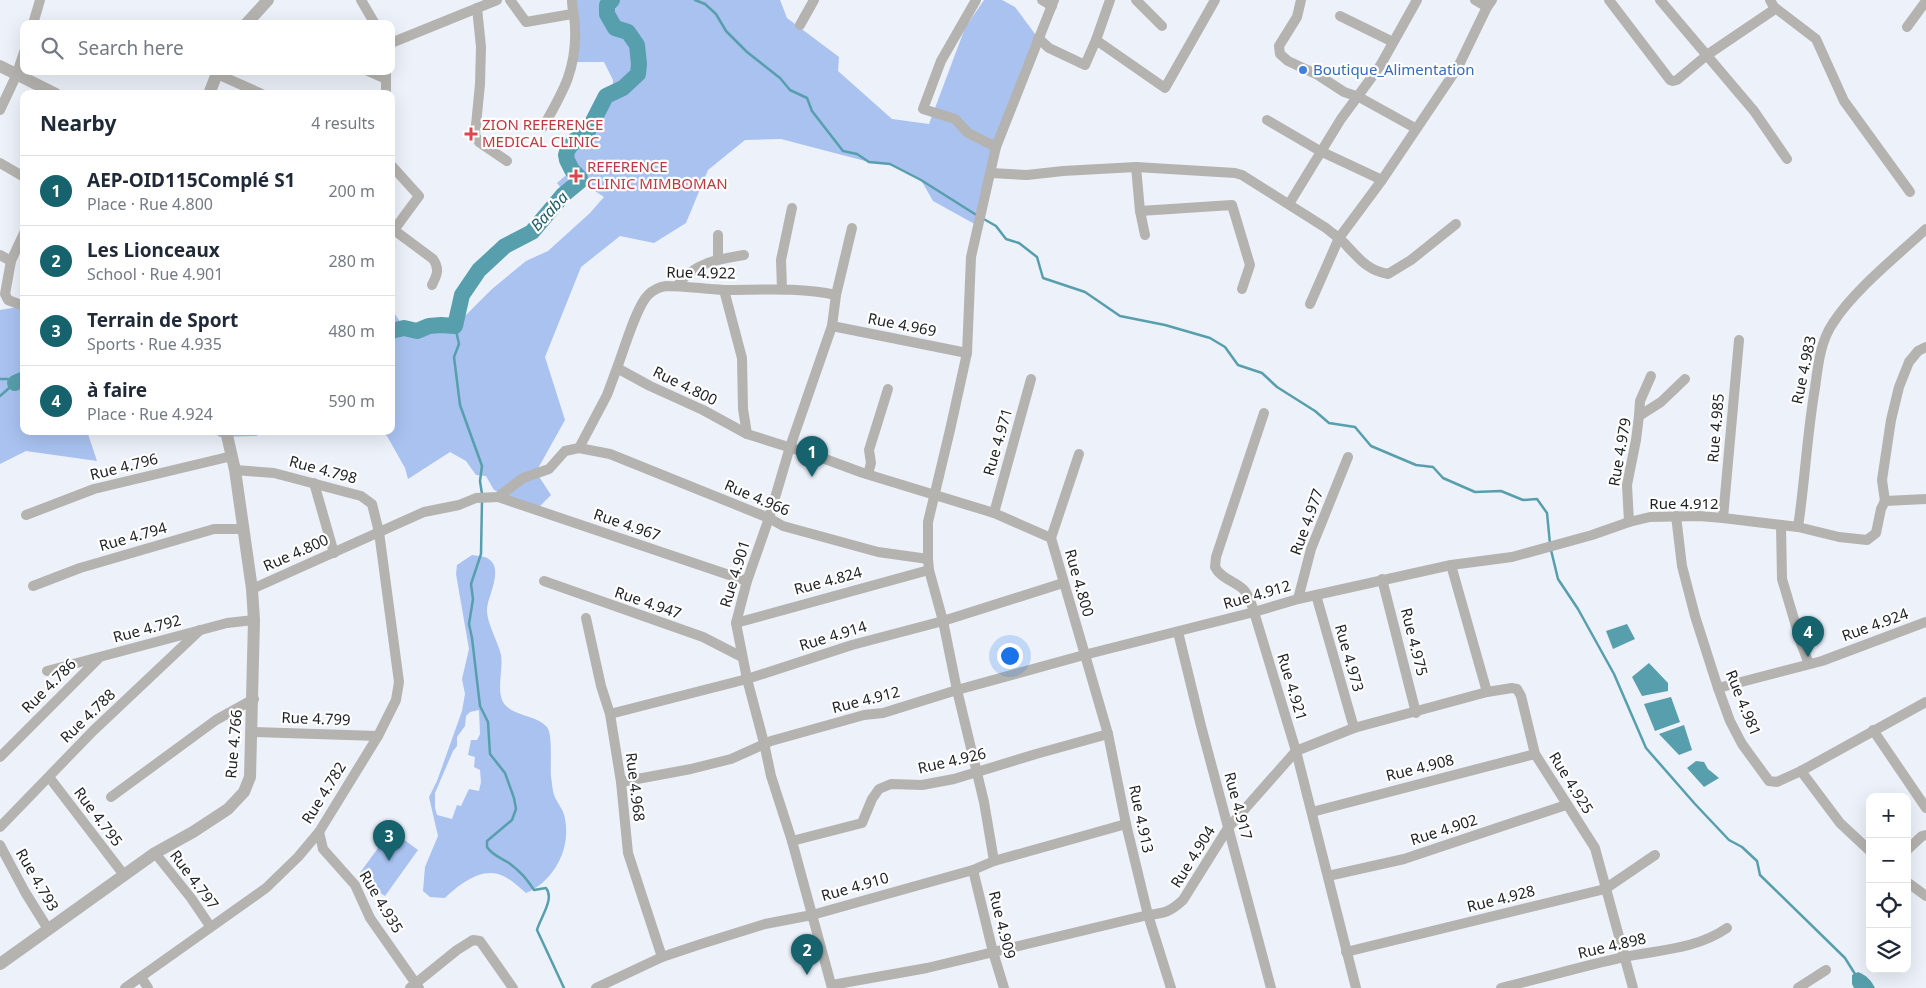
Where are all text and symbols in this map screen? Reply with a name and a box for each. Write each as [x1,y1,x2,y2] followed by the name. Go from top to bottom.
[20,20,395,75] search box
[38,34,66,62] icon: search
[78,35,184,61] text: Search here
[1313,59,1475,79] place label: Boutique_Alimentation
[1297,64,1309,76] marker: Boutique_Alimentation
[40,109,116,137] text: Nearby
[311,112,375,134] text: 4 results
[482,114,603,151] place label: ZION REFERENCE MEDICAL CLINIC
[464,127,478,141] marker: ZION REFERENCE MEDICAL CLINIC
[587,156,728,193] place label: REFERENCE CLINIC MIMBOMAN
[87,167,296,193] text: AEP-OID115Complé S1
[569,169,583,183] marker: REFERENCE CLINIC MIMBOMAN
[51,180,61,202] text: 1
[328,180,375,202] text: 200 m
[525,187,573,235] water label: Baaba
[87,193,213,215] text: Place · Rue 4.800
[87,237,220,263] text: Les Lionceaux
[51,250,61,272] text: 2
[328,250,375,272] text: 280 m
[666,261,736,283] street label: Rue 4.922
[87,263,223,285] text: School · Rue 4.901
[87,307,238,333] text: Terrain de Sport
[866,308,938,340] street label: Rue 4.969
[51,320,61,342] text: 3
[328,320,375,342] text: 480 m
[87,333,222,355] text: Sports · Rue 4.935
[1786,334,1820,406] street label: Rue 4.983
[650,361,721,409] street label: Rue 4.800
[87,377,147,403] text: à faire
[51,390,61,412] text: 4
[328,390,375,412] text: 590 m
[1702,393,1728,463] street label: Rue 4.985
[87,403,213,425] text: Place · Rue 4.924
[978,406,1016,478] street label: Rue 4.971
[1603,416,1635,488] street label: Rue 4.979
[796,436,828,477] pin: 1
[88,448,160,484] street label: Rue 4.796
[287,450,359,488] street label: Rue 4.798
[722,474,793,520] street label: Rue 4.966
[1285,486,1327,558] street label: Rue 4.977
[1649,493,1719,513] street label: Rue 4.912
[591,503,663,545] street label: Rue 4.967
[97,517,169,555] street label: Rue 4.794
[260,529,331,575] street label: Rue 4.800
[714,538,754,610] street label: Rue 4.901
[1061,547,1099,619] street label: Rue 4.800
[792,561,864,599] street label: Rue 4.824
[1221,575,1293,613] street label: Rue 4.912
[612,581,684,623] street label: Rue 4.947
[1839,603,1911,645] street label: Rue 4.924
[1397,606,1433,678] street label: Rue 4.975
[111,609,183,647] street label: Rue 4.792
[797,615,869,655] street label: Rue 4.914
[1792,616,1824,657] pin: 4
[1331,622,1369,694] street label: Rue 4.973
[997,643,1023,669] your location
[1273,651,1313,723] street label: Rue 4.921
[17,654,80,717] street label: Rue 4.786
[1722,667,1766,739] street label: Rue 4.981
[830,681,902,717] street label: Rue 4.912
[55,684,119,747] street label: Rue 4.788
[281,707,351,729] street label: Rue 4.799
[220,709,246,779] street label: Rue 4.766
[916,742,988,778] street label: Rue 4.926
[1545,748,1599,817] street label: Rue 4.925
[1384,749,1456,785] street label: Rue 4.908
[622,751,650,822] street label: Rue 4.968
[296,758,350,827] street label: Rue 4.782
[1220,770,1258,842] street label: Rue 4.917
[70,783,128,850] street label: Rue 4.795
[1125,783,1159,855] street label: Rue 4.913
[1866,793,1911,973] map controls
[1866,793,1911,838] button: +
[1408,809,1480,849] street label: Rue 4.902
[373,820,405,861] pin: 3
[1165,821,1219,891] street label: Rue 4.904
[1866,838,1911,883] button: −
[12,844,64,915] street label: Rue 4.793
[166,846,224,913] street label: Rue 4.797
[355,867,408,936] street label: Rue 4.935
[819,867,891,905] street label: Rue 4.910
[1465,880,1537,916] street label: Rue 4.928
[1866,883,1911,928] button: locate
[985,889,1021,961] street label: Rue 4.909
[1576,927,1648,963] street label: Rue 4.898
[1866,928,1911,973] button: layers
[791,934,823,975] pin: 2

